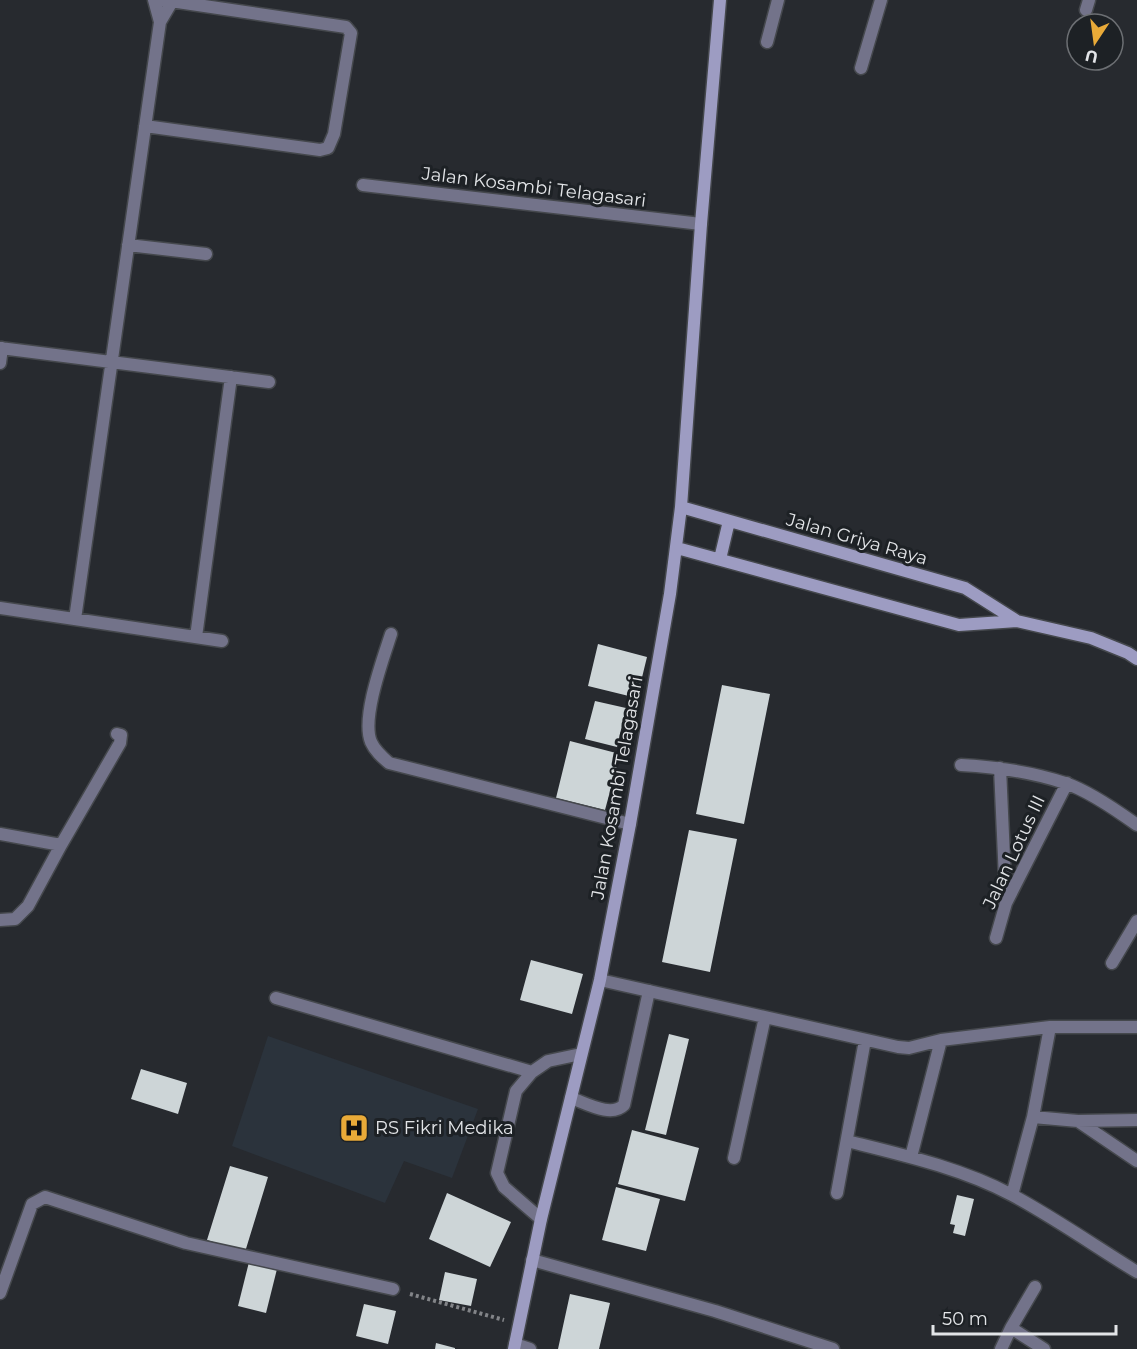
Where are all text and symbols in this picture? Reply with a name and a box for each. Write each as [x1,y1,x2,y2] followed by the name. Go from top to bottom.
[1065,12,1125,72] north arrow
[1083,45,1100,67] text: U
[420,162,647,212] street label: Jalan Kosambi Telagasari
[783,508,930,570] street label: Jalan Griya Raya
[586,675,647,902] street label: Jalan Kosambi Telagasari
[978,792,1050,913] street label: Jalan Lotus III
[338,1112,370,1144] hospital icon: RS Fikri Medika
[375,1117,514,1139] place label: RS Fikri Medika
[933,1298,1116,1336] scale bar
[942,1308,988,1330] text: 50 m

